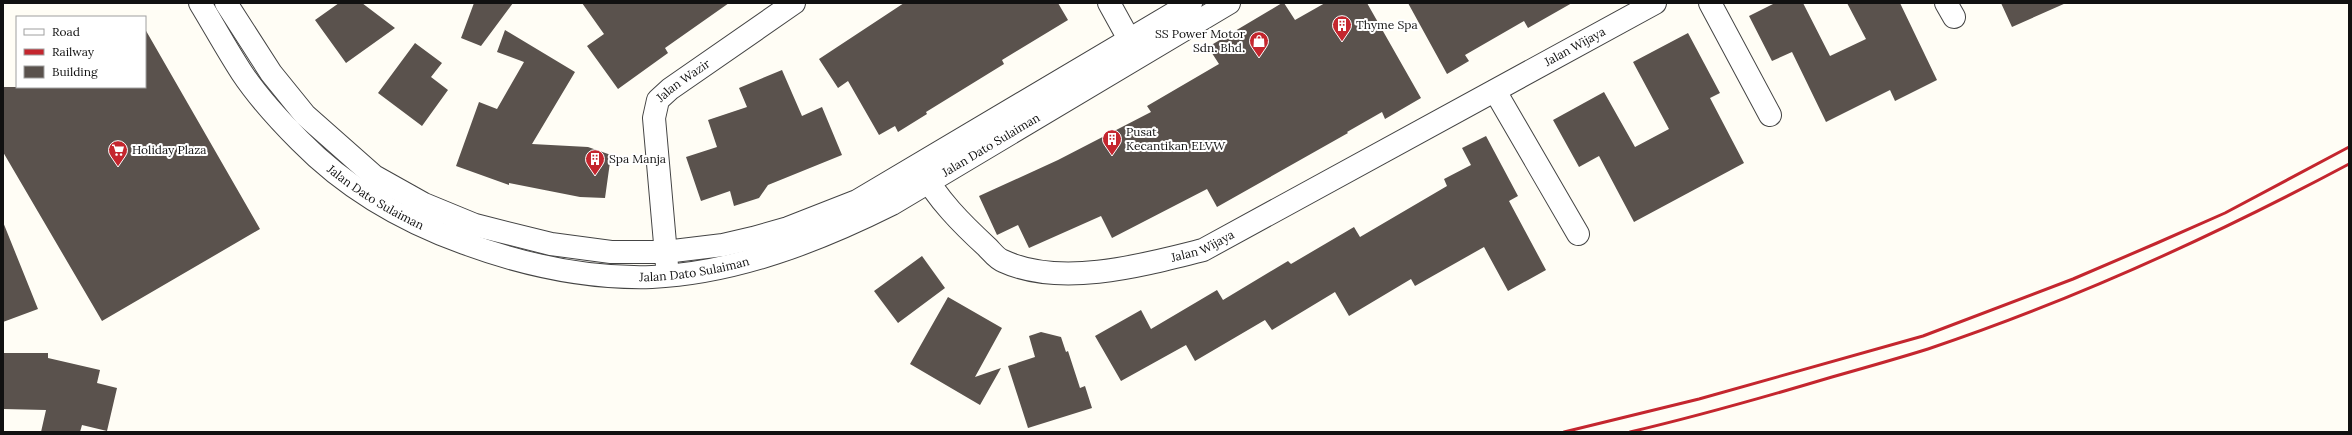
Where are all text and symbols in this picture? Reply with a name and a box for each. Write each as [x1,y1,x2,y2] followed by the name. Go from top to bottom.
[1331,14,1353,42] building icon: Thyme Spa
[16,16,146,88] legend
[1356,17,1418,32] place label: Thyme Spa
[52,24,80,39] text: Road
[1541,24,1608,70] street label: Jalan Wijaya
[1155,26,1246,55] place label: SS Power Motor Sdn. Bhd.
[1248,30,1270,58] shop icon: SS Power Motor Sdn. Bhd.
[52,44,95,59] text: Railway
[652,55,713,105] street label: Jalan Wazir
[52,64,98,79] text: Building
[938,110,1042,180] street label: Jalan Dato Sulaiman
[1126,124,1226,153] place label: Pusat Kecantikan ELVW
[1101,128,1123,156] building icon: Pusat Kecantikan ELVW
[107,139,129,167] supermarket icon: Holiday Plaza
[132,142,206,157] place label: Holiday Plaza
[584,148,606,176] building icon: Spa Manja
[609,151,666,166] place label: Spa Manja
[324,161,426,233] street label: Jalan Dato Sulaiman
[1168,226,1237,265] street label: Jalan Wijaya
[638,253,751,284] street label: Jalan Dato Sulaiman

